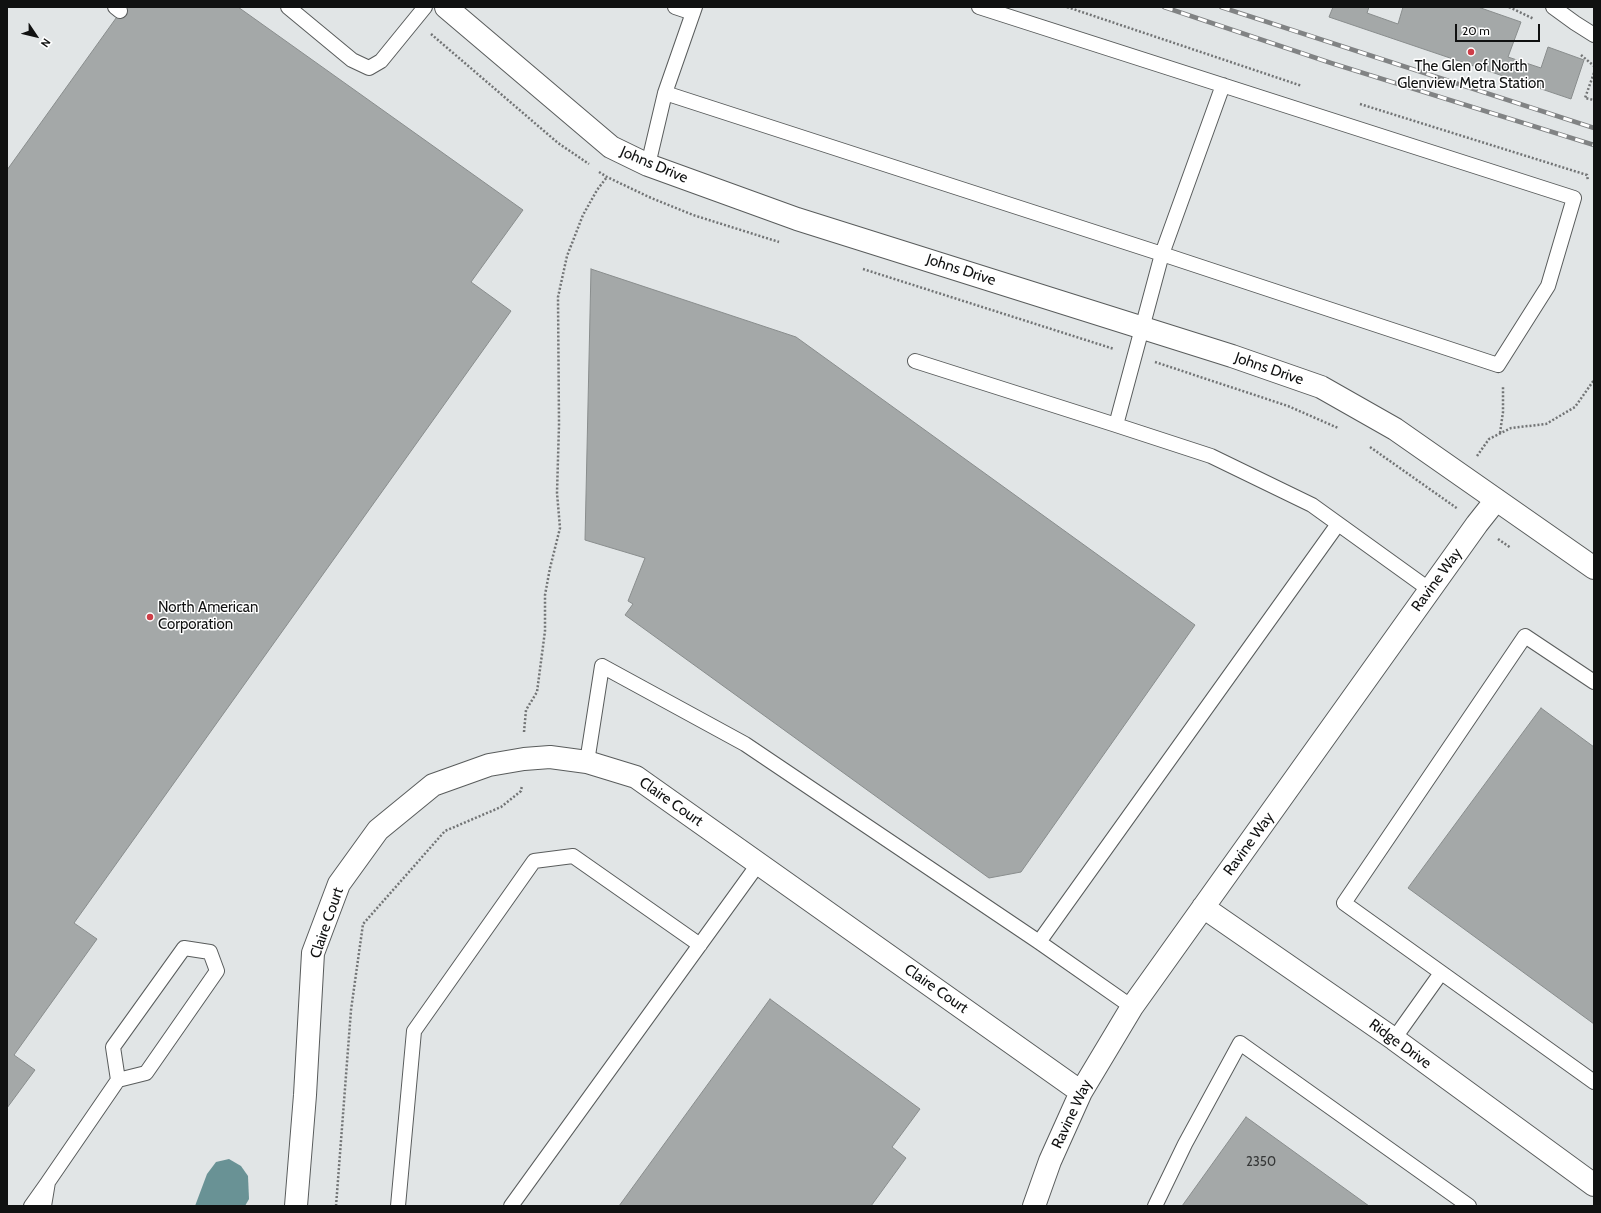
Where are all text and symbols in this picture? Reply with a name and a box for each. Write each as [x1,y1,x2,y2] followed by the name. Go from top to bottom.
[16,16,56,56] north arrow
[1457,16,1542,42] scale bar
[1462,23,1490,38] text: 20 m
[38,36,54,50] text: N
[1466,47,1476,57] marker: The Glen of North Glenview Metra Station
[1397,58,1545,93] place label: The Glen of North Glenview Metra Station
[618,143,690,187] street label: Johns Drive
[924,250,998,290] street label: Johns Drive
[1232,349,1306,389] street label: Johns Drive
[1408,545,1466,615] street label: Ravine Way
[158,599,258,634] place label: North American Corporation
[145,612,155,622] marker: North American Corporation
[636,773,706,831] street label: Claire Court
[1220,809,1278,879] street label: Ravine Way
[306,885,348,961] street label: Claire Court
[901,960,971,1018] street label: Claire Court
[1365,1015,1435,1073] street label: Ridge Drive
[1048,1077,1096,1151] street label: Ravine Way
[1246,1154,1276,1170] house number: 2350

